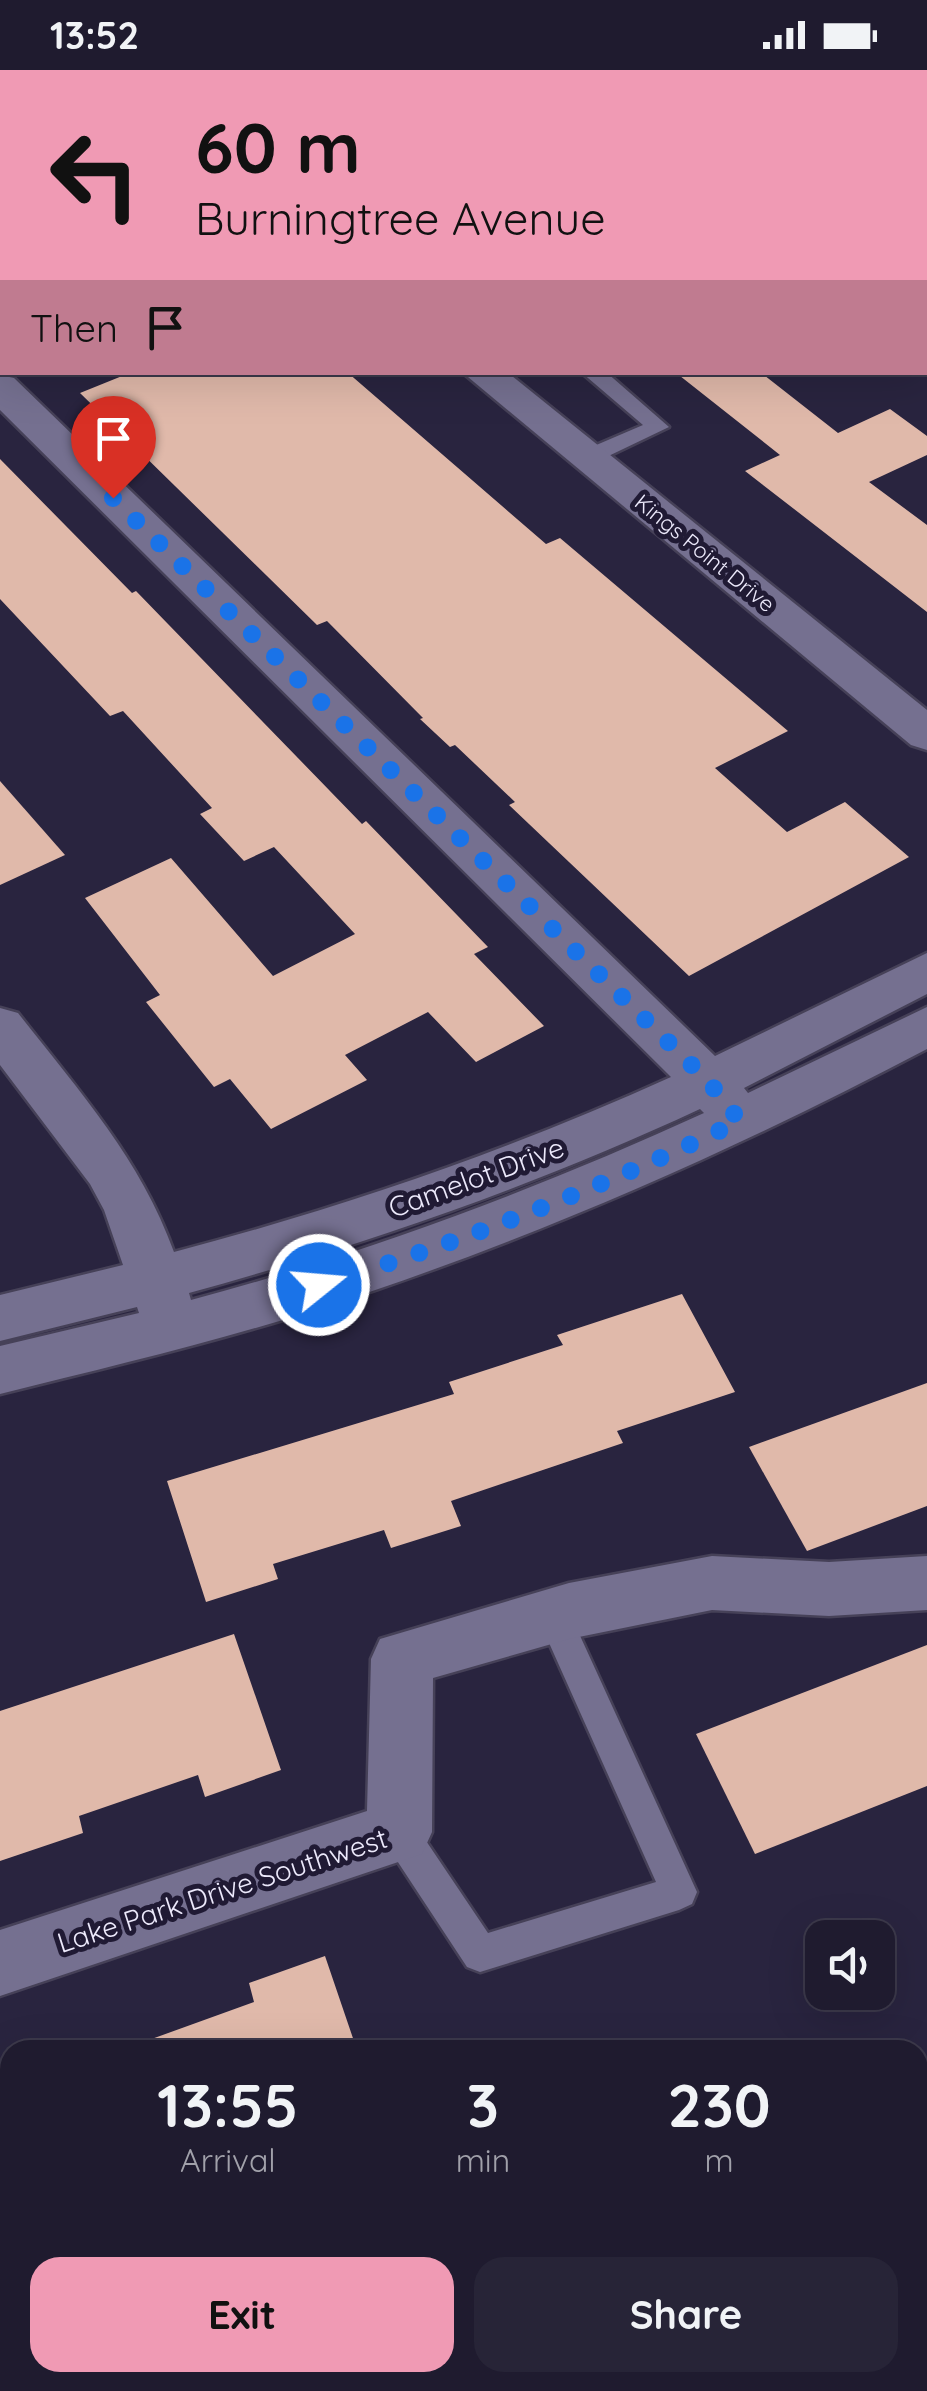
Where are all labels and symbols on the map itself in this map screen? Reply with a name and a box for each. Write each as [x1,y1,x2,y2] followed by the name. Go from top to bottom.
[71,396,156,499] pin
[629,488,781,618] street label: Kings Point Drive
[383,1129,569,1225] street label: Camelot Drive
[267,1233,371,1337] position arrow
[52,1820,392,1960] street label: Lake Park Drive Southwest

